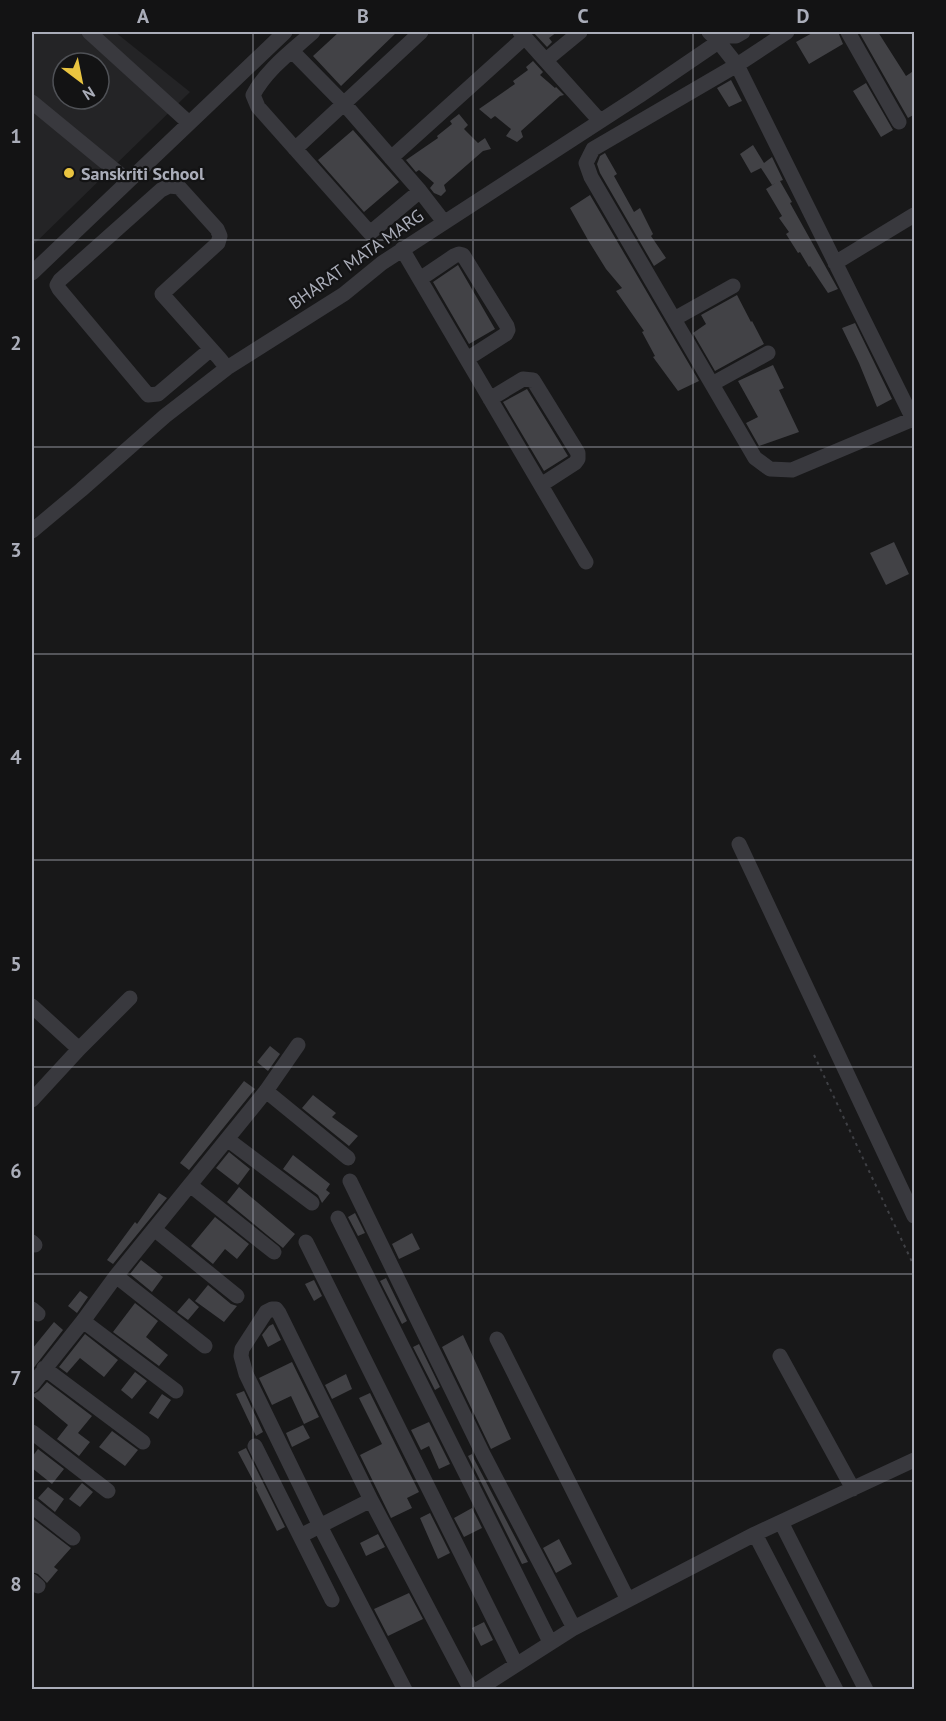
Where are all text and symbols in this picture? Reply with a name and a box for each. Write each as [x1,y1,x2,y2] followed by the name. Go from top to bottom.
[137,3,150,29] text: A
[357,3,369,29] text: B
[577,3,589,29] text: C
[797,3,810,29] text: D
[51,51,111,111] north arrow
[79,82,99,105] text: N
[10,123,22,149] text: 1
[81,162,205,185] place label: Sanskriti School
[62,166,76,180] marker: Sanskriti School
[284,204,428,314] street label: BHARAT MATA MARG
[10,330,22,356] text: 2
[10,537,22,563] text: 3
[10,744,22,770] text: 4
[10,951,22,977] text: 5
[10,1158,22,1184] text: 6
[10,1365,22,1391] text: 7
[10,1571,22,1597] text: 8

